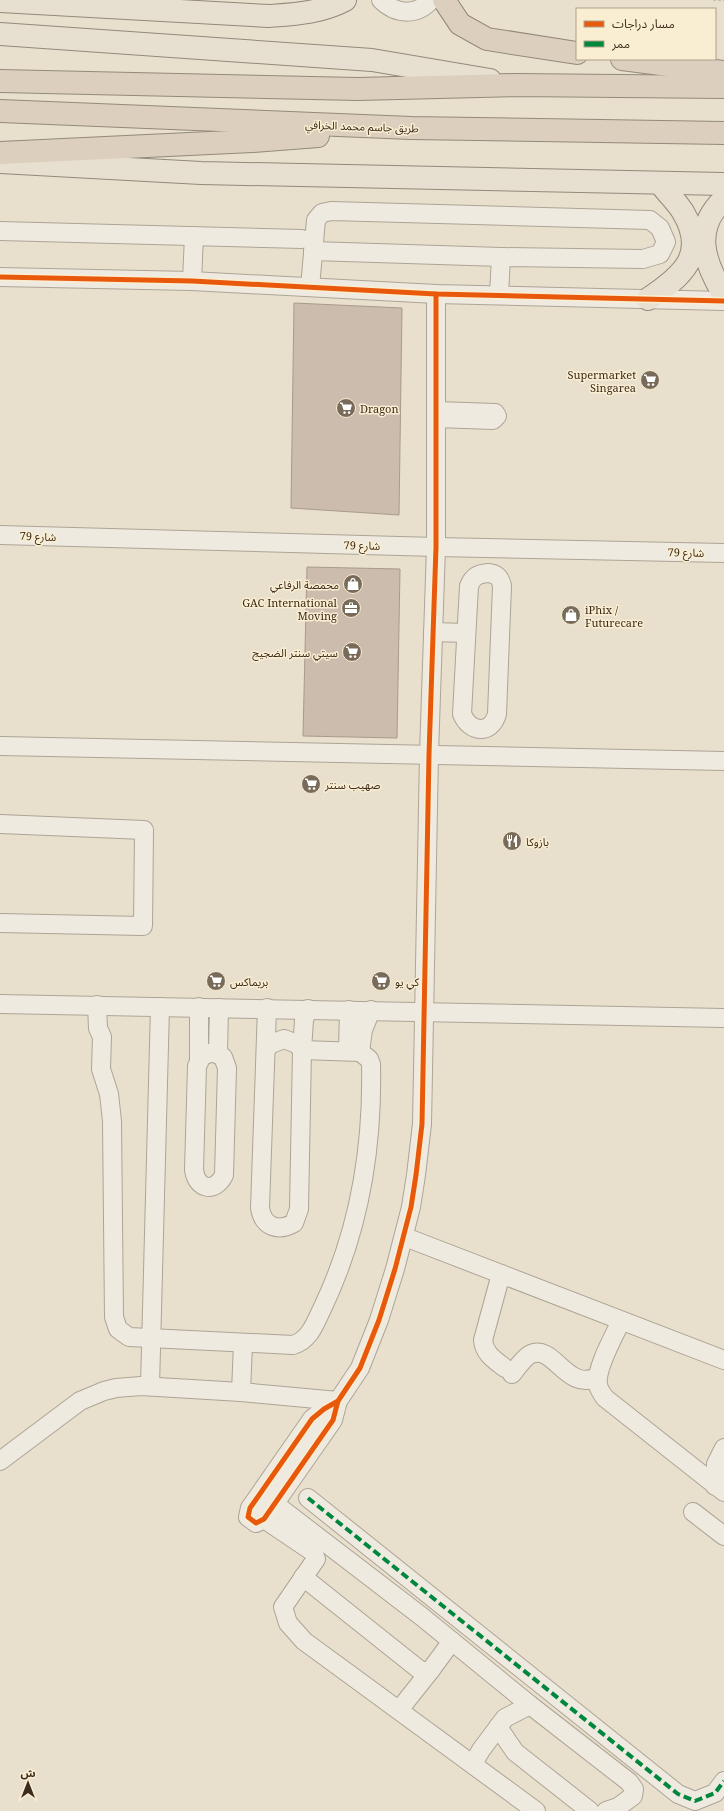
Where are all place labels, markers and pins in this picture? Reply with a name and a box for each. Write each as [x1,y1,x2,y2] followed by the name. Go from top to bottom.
[567,367,636,395] place label: Supermarket Singarea
[639,369,661,391] supermarket icon: Supermarket Singarea
[335,397,357,419] supermarket icon: Dragon
[360,401,399,416] place label: Dragon
[342,573,364,595] shop icon: محمصة الرفاعي
[270,577,339,594] place label: محمصة الرفاعي
[242,595,338,623] place label: GAC International Moving
[340,597,362,619] office icon: GAC International Moving
[585,602,643,630] place label: iPhix / Futurecare
[560,604,582,626] shop icon: iPhix / Futurecare
[341,641,363,663] supermarket icon: سيتي سنتر الضجيج
[252,645,338,662] place label: سيتي سنتر الضجيج
[300,773,322,795] supermarket icon: صهيب سنتر
[324,777,380,792] place label: صهيب سنتر
[501,830,523,852] restaurant icon: بازوكا
[526,834,549,849] place label: بازوكا
[205,970,227,992] supermarket icon: بريماكس
[370,970,392,992] supermarket icon: كي يو
[230,974,268,989] place label: بريماكس
[395,974,419,991] place label: كي يو

